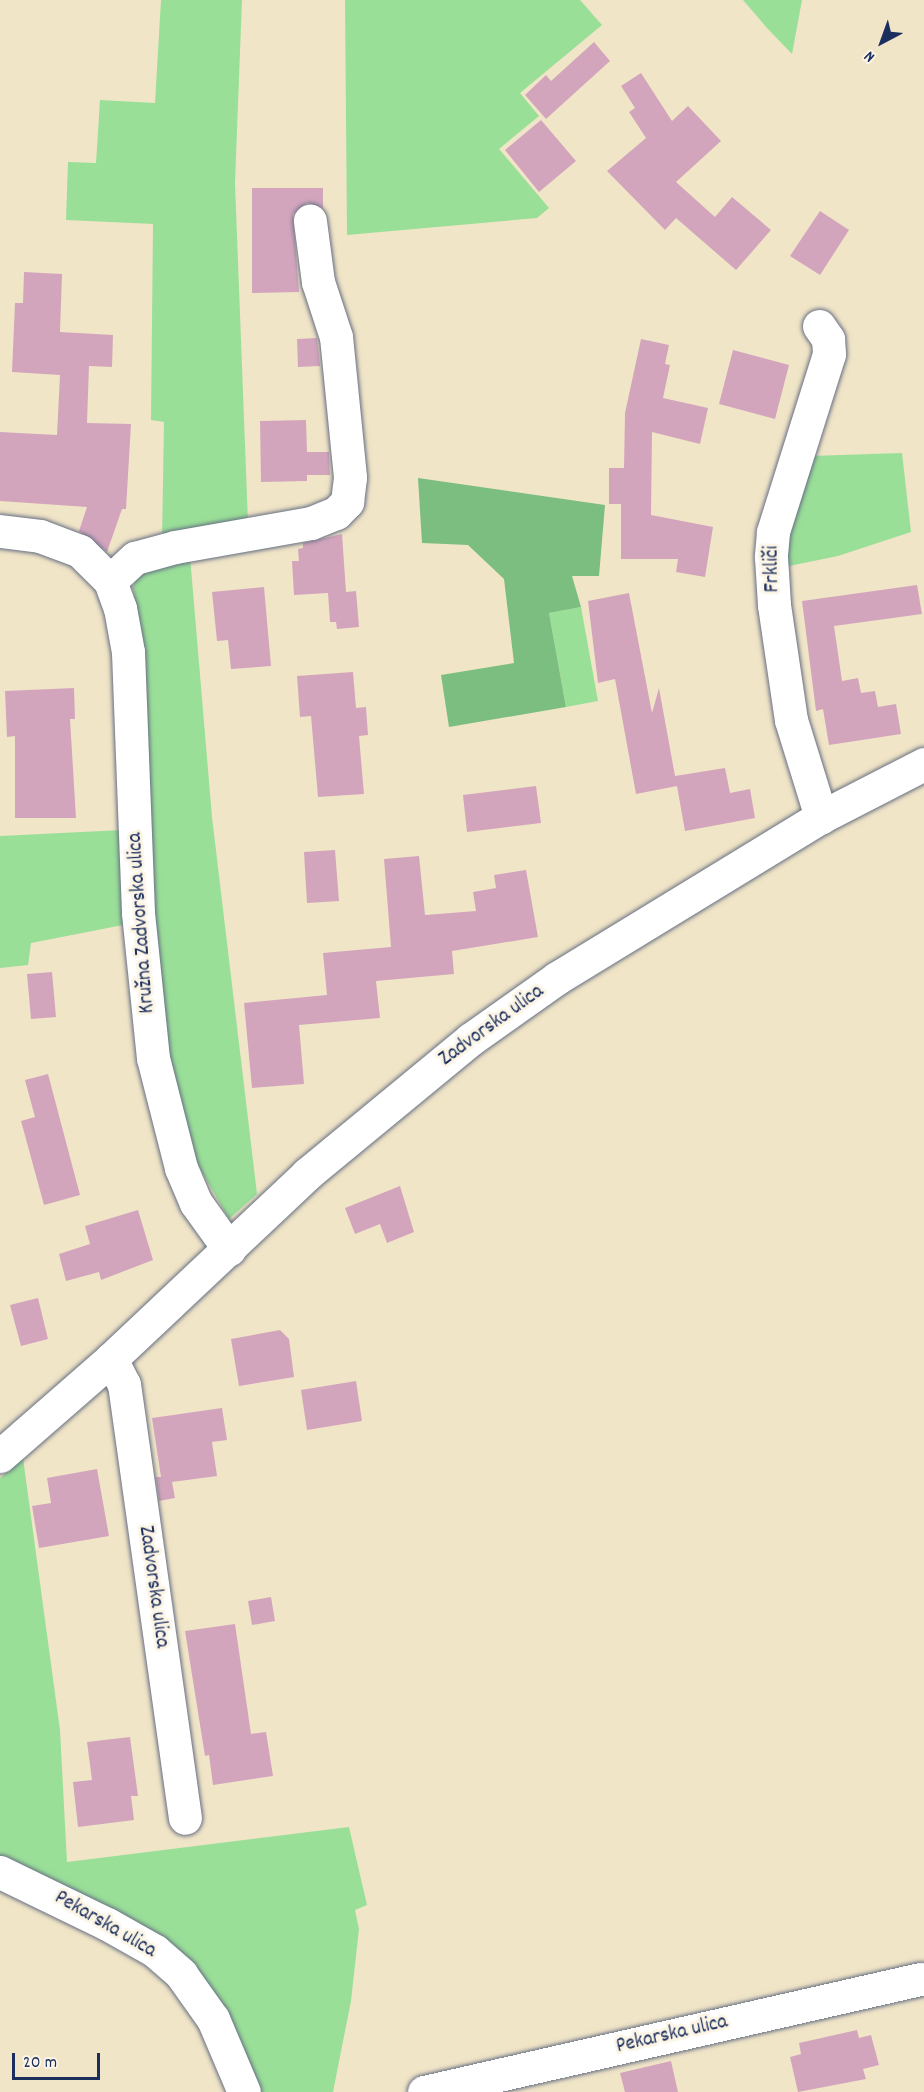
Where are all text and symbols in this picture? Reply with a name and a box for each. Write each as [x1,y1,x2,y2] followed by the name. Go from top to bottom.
[852,12,912,72] north arrow
[859,45,880,67] text: N
[760,545,786,593] street label: Frkliči
[123,832,161,1014] street label: Kružna Zadvorska ulica
[435,980,549,1072] street label: Zadvorska ulica
[132,1524,174,1650] street label: Zadvorska ulica
[50,1886,160,1964] street label: Pekarska ulica
[614,2010,730,2060] street label: Pekarska ulica
[15,2041,104,2079] scale bar
[23,2051,57,2076] text: 20 m

